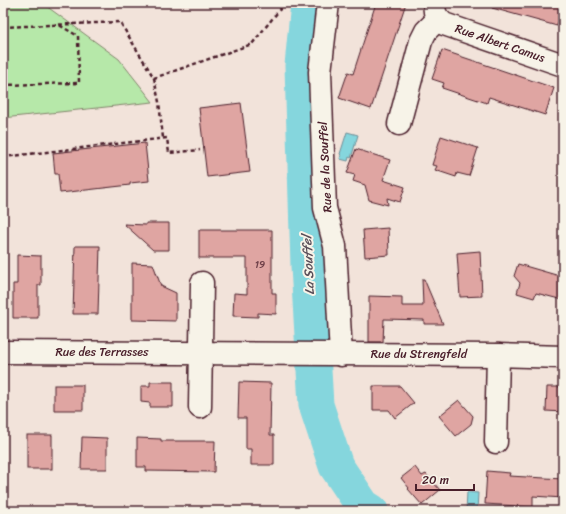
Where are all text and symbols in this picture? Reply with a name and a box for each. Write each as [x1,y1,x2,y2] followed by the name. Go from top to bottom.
[452,17,548,69] street label: Rue Albert Camus
[312,120,338,213] street label: Rue de la Souffel
[295,231,321,295] water label: La Souffel
[255,256,265,274] house number: 19
[55,341,149,363] street label: Rue des Terrasses
[371,343,468,365] street label: Rue du Strengfeld
[416,466,474,492] scale bar
[422,469,449,491] text: 20 m

